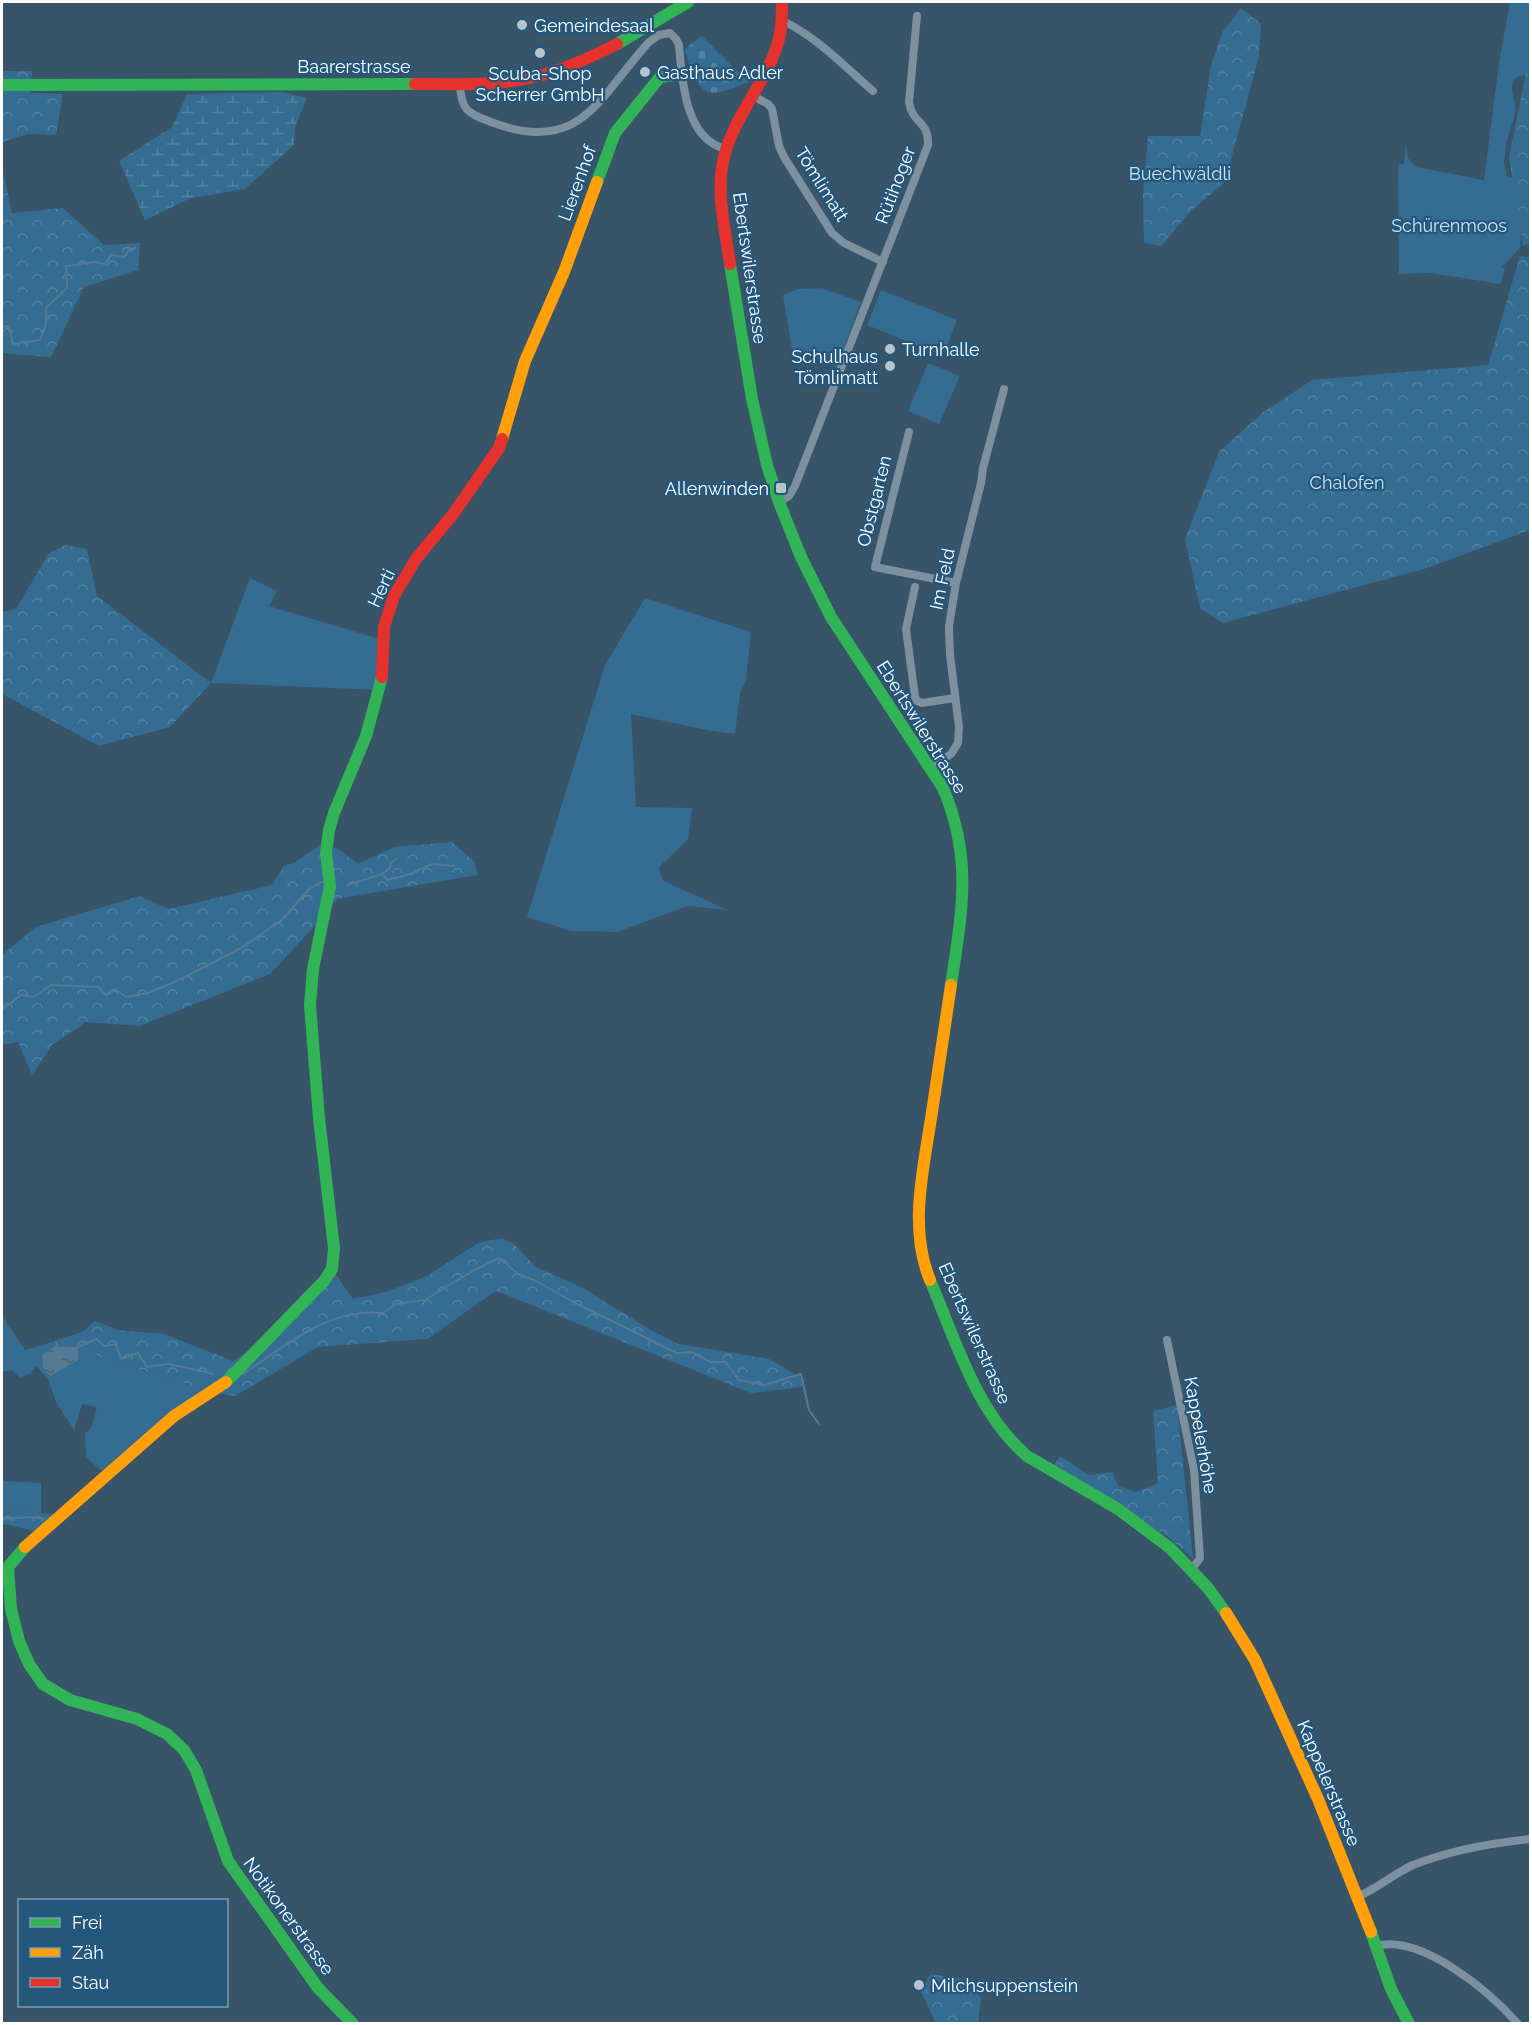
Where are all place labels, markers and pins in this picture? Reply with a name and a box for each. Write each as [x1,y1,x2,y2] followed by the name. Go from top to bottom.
[534,15,654,36] place label: Gemeindesaal
[515,18,529,32] marker: Gemeindesaal
[533,46,547,60] marker: Scuba-Shop Scherrer GmbH
[657,62,784,83] place label: Gasthaus Adler
[476,63,604,105] place label: Scuba-Shop Scherrer GmbH
[638,65,652,79] marker: Gasthaus Adler
[902,339,980,360] place label: Turnhalle
[883,342,897,356] marker: Turnhalle
[791,346,878,388] place label: Schulhaus Tömlimatt
[883,359,897,373] marker: Schulhaus Tömlimatt
[665,478,769,499] place label: Allenwinden
[774,481,788,495] marker: Allenwinden
[931,1975,1078,1996] place label: Milchsuppenstein
[912,1978,926,1992] marker: Milchsuppenstein

